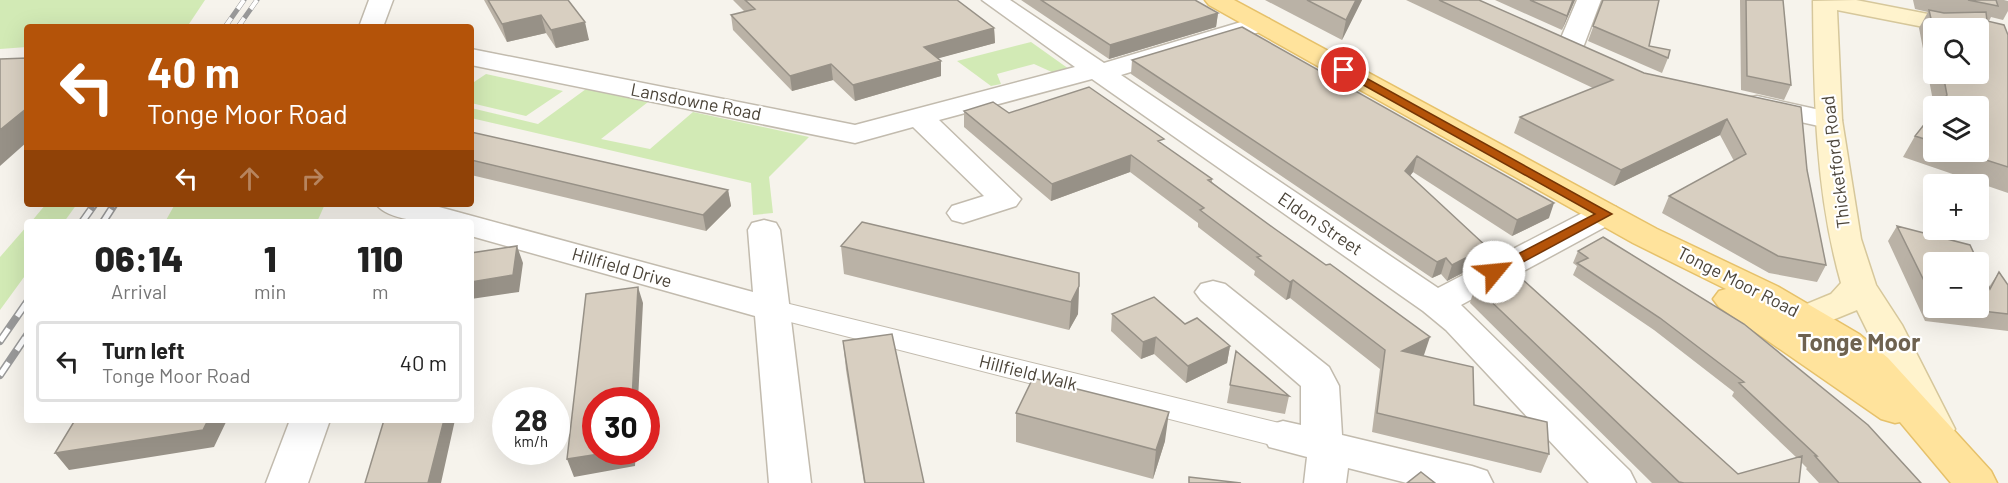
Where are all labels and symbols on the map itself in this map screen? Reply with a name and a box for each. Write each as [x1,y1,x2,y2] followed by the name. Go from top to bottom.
[1318,44,1369,95] pin
[629,78,763,124] street label: Lansdowne Road
[1816,94,1854,230] street label: Thicketford Road
[1274,187,1367,259] street label: Eldon Street
[1462,240,1526,304] position arrow
[1674,241,1803,321] street label: Tonge Moor Road
[570,242,675,292] street label: Hillfield Drive
[1798,327,1920,356] district label: Tonge Moor
[977,349,1079,395] street label: Hillfield Walk
[582,387,660,465] speed limit sign: 30

